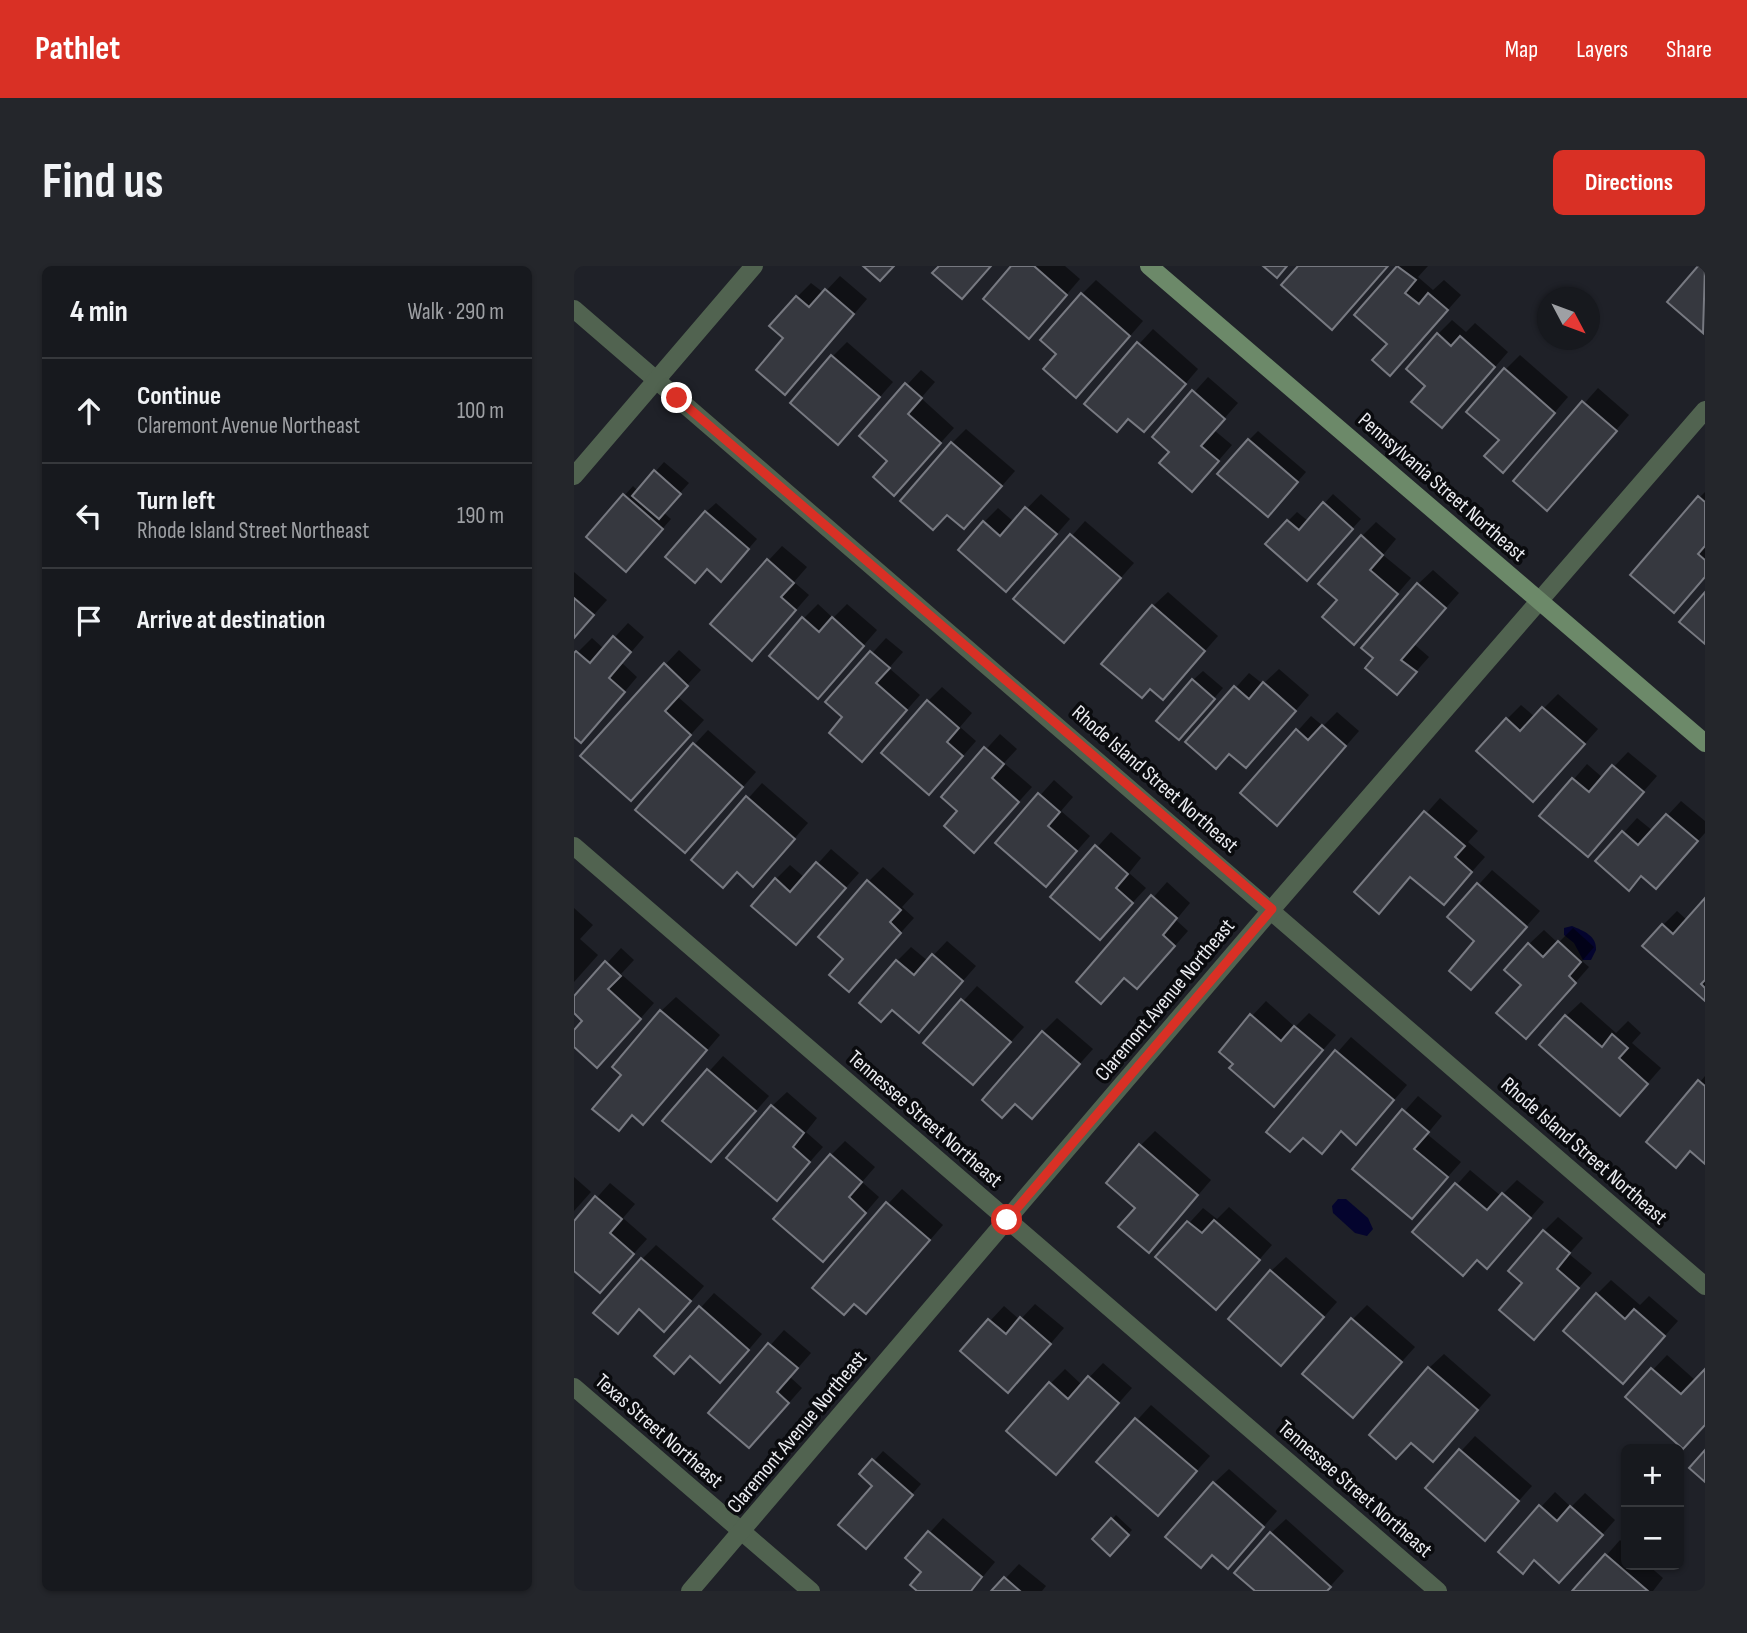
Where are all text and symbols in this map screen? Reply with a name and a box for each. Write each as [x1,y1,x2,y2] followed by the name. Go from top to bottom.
[35,29,120,69] text: Pathlet
[1505,35,1538,64] text: Map
[1576,35,1628,64] text: Layers
[1666,35,1712,64] text: Share
[1553,150,1705,215] button: Directions
[42,153,164,212] text: Find us
[1537,287,1600,350] north arrow
[70,294,128,330] text: 4 min
[407,298,504,326] text: Walk · 290 m
[137,381,221,412] text: Continue
[661,382,692,413] route end
[70,392,108,430] icon: ahead
[457,397,504,425] text: 100 m
[1353,407,1531,567] street label: Pennsylvania Street Northeast
[137,412,360,440] text: Claremont Avenue Northeast
[137,486,215,517] text: Turn left
[70,497,108,535] icon: left
[457,502,504,530] text: 190 m
[137,517,369,545] text: Rhode Island Street Northeast
[70,602,108,640] icon: arrive
[137,605,325,636] text: Arrive at destination
[1067,700,1243,858] street label: Rhode Island Street Northeast
[1090,914,1240,1086] street label: Claremont Avenue Northeast
[843,1045,1007,1193] street label: Tennessee Street Northeast
[1496,1072,1672,1230] street label: Rhode Island Street Northeast
[991,1204,1022,1235] route start
[722,1346,872,1518] street label: Claremont Avenue Northeast
[590,1369,728,1493] street label: Texas Street Northeast
[1273,1415,1437,1563] street label: Tennessee Street Northeast
[1621,1444,1684,1570] map controls
[1621,1444,1684,1507] button: +
[1621,1507,1684,1570] button: −

